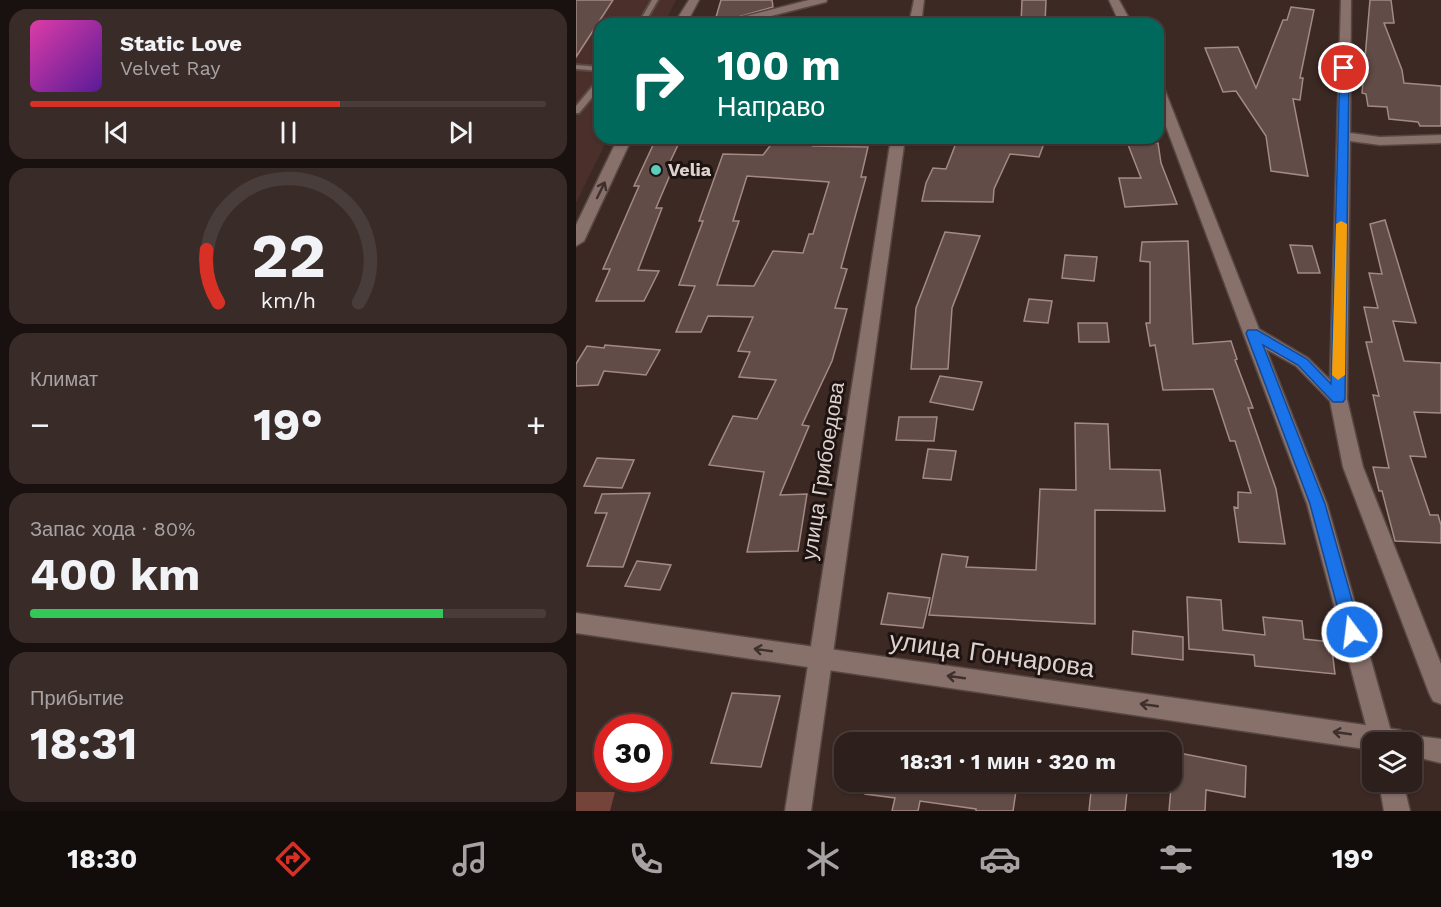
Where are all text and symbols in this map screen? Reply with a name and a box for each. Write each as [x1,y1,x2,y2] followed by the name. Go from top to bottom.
[120,31,242,56] text: Static Love
[717,41,841,90] text: 100 m
[618,42,696,120] icon: right
[1318,42,1369,93] pin
[1327,51,1360,84] icon: arrive
[120,56,221,80] text: Velvet Ray
[717,91,825,123] text: Направо
[100,116,133,149] icon: previous
[272,116,305,149] icon: pause
[444,116,477,149] icon: next
[668,159,712,180] place label: Velia
[649,163,663,177] marker: Velia
[595,181,607,199] one-way arrow
[251,219,325,292] text: 22
[260,289,316,314] text: km/h
[30,367,98,391] text: Климат
[796,380,849,562] street label: улица Грибоедова
[253,398,323,451] text: 19°
[30,405,50,444] text: −
[526,405,546,444] text: +
[30,517,195,541] text: Запас хода · 80%
[30,548,200,601] text: 400 km
[1320,600,1384,664] position arrow
[888,625,1097,683] street label: улица Гончарова
[754,644,774,655] one-way arrow
[947,672,967,683] one-way arrow
[30,686,124,710] text: Прибытие
[1140,700,1160,711] one-way arrow
[594,714,672,792] speed limit sign: 30
[30,717,137,770] text: 18:31
[1333,728,1353,739] one-way arrow
[1362,732,1422,792] map controls
[1362,732,1422,792] button: layers
[900,749,1116,774] text: 18:31 · 1 мин · 320 m
[272,838,314,880] icon: directions
[449,838,491,880] icon: music
[625,838,667,880] icon: phone
[802,838,844,880] icon: climate
[979,838,1021,880] icon: car
[1155,838,1197,880] icon: filters
[67,843,137,875] text: 18:30
[1332,843,1374,875] text: 19°

